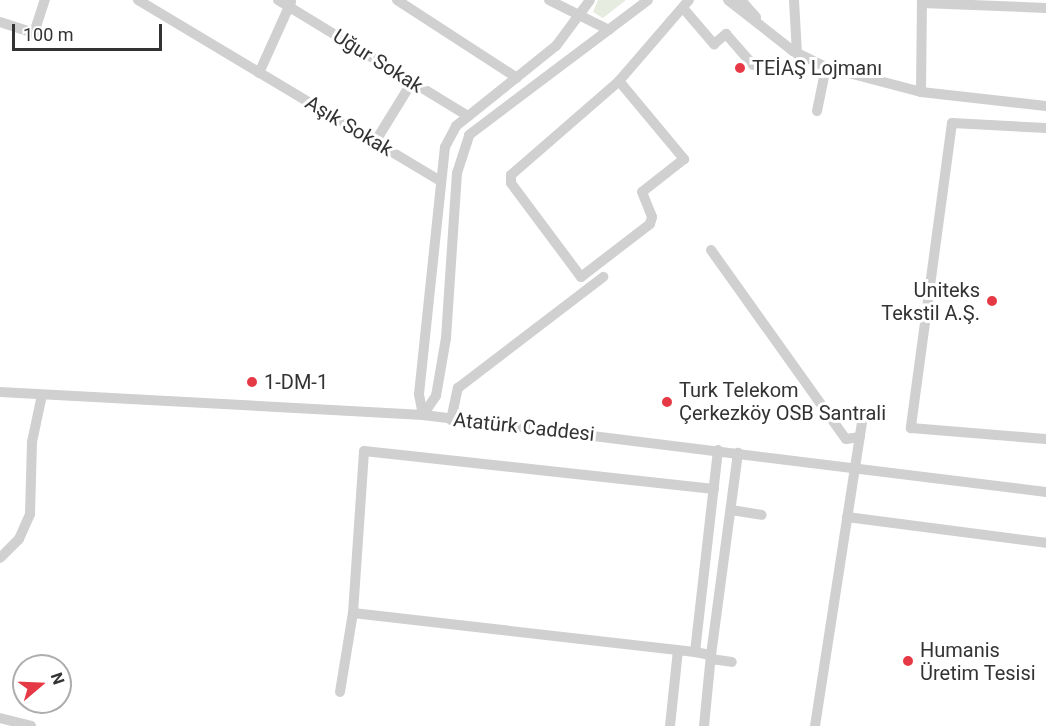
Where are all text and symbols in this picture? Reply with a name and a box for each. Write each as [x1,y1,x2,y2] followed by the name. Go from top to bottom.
[15,12,165,50] scale bar
[23,24,74,45] text: 100 m
[329,24,427,98] street label: Uğur Sokak
[752,56,882,80] place label: TEİAŞ Lojmanı
[733,61,747,75] marker: TEİAŞ Lojmanı
[301,91,397,161] street label: Aşık Sokak
[881,278,980,325] place label: Uniteks Tekstil A.Ş.
[985,294,999,308] marker: Uniteks Tekstil A.Ş.
[264,370,328,394] place label: 1-DM-1
[245,375,259,389] marker: 1-DM-1
[679,378,886,425] place label: Turk Telekom Çerkezköy OSB Santrali
[660,395,674,409] marker: Turk Telekom Çerkezköy OSB Santrali
[452,408,596,446] street label: Atatürk Caddesi
[920,638,1036,685] place label: Humanis Üretim Tesisi
[12,654,72,714] north arrow
[901,654,915,668] marker: Humanis Üretim Tesisi
[47,670,68,687] text: N

